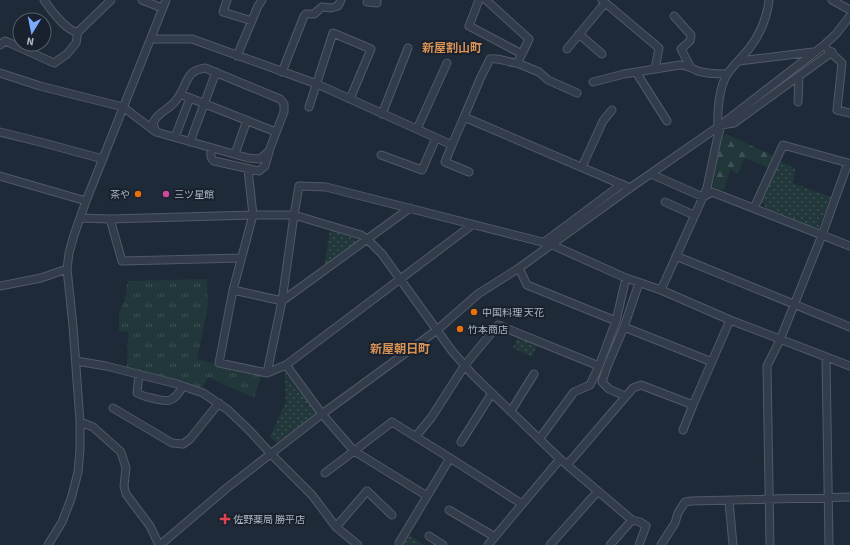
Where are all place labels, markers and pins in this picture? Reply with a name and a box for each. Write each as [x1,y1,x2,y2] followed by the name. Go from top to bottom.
[110,188,130,202] place label: 茶や
[174,188,214,202] place label: 三ツ星館
[133,189,143,199] marker: 茶や
[161,189,171,199] marker: 三ツ星館
[482,306,544,320] place label: 中国料理 天花
[469,307,479,317] marker: 中国料理 天花
[468,323,508,337] place label: 竹本商店
[455,324,465,334] marker: 竹本商店
[233,513,305,527] place label: 佐野薬局 勝平店
[220,514,230,524] marker: 佐野薬局 勝平店

